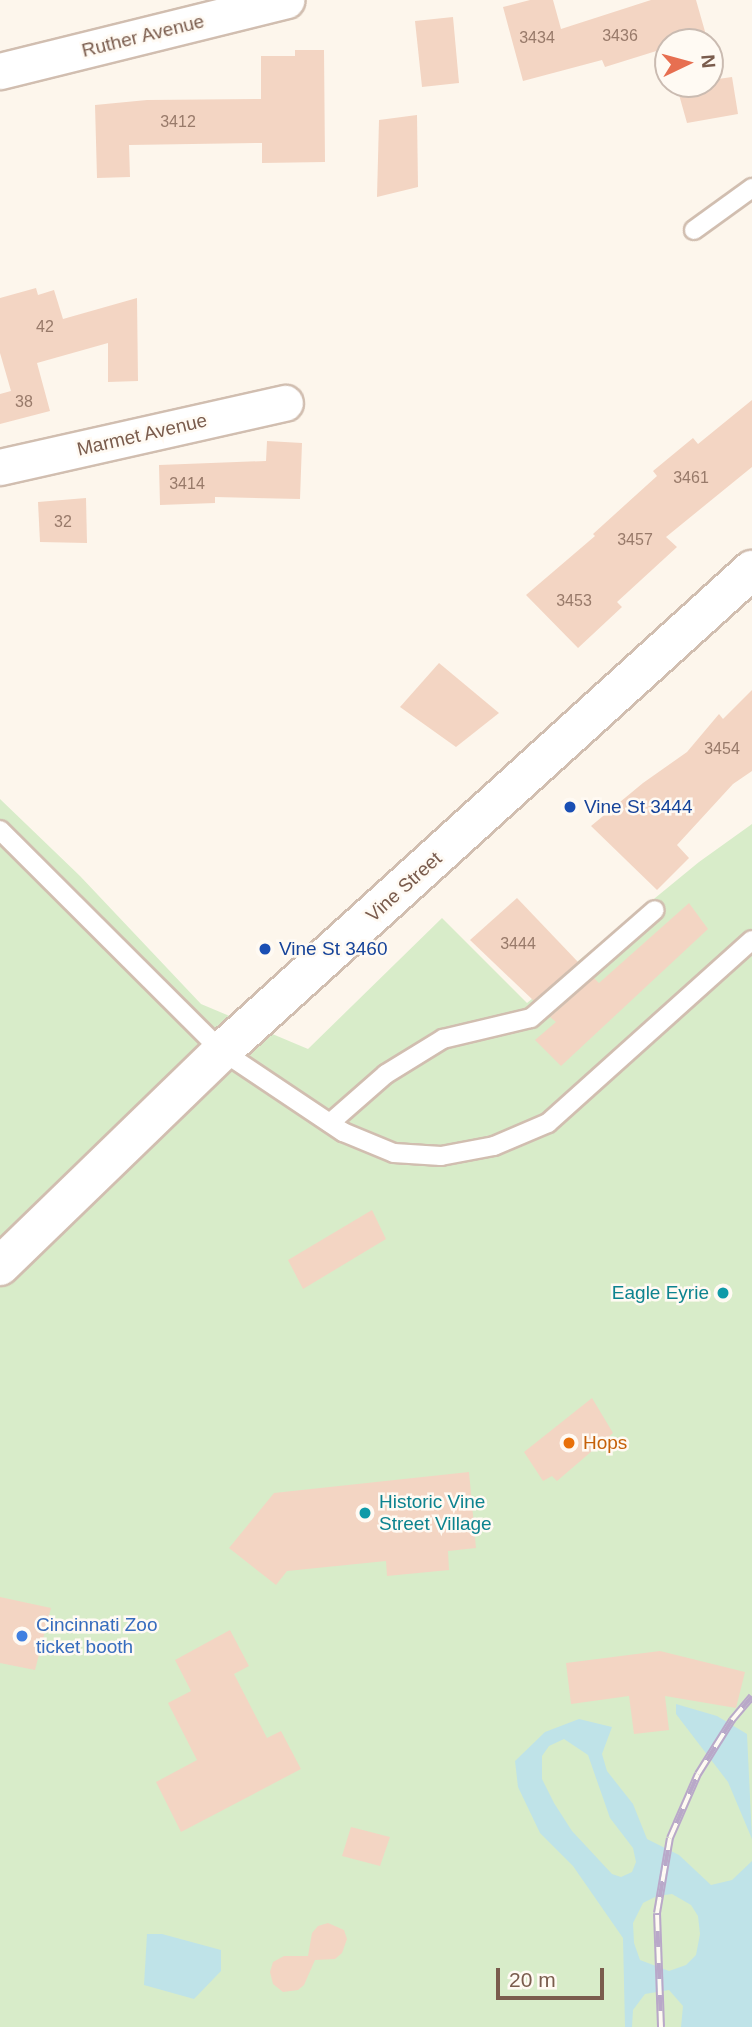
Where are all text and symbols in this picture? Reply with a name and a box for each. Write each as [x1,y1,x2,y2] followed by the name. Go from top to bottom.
[79,10,207,62] street label: Ruther Avenue
[602,26,638,46] house number: 3436
[519,28,555,48] house number: 3434
[654,28,724,98] north arrow
[697,54,719,69] text: N
[160,112,196,132] house number: 3412
[36,317,54,337] house number: 42
[15,392,33,412] house number: 38
[74,409,210,461] street label: Marmet Avenue
[673,468,709,488] house number: 3461
[169,474,205,494] house number: 3414
[54,512,72,532] house number: 32
[617,530,653,550] house number: 3457
[556,591,592,611] house number: 3453
[704,739,740,759] house number: 3454
[584,796,692,818] place label: Vine St 3444
[562,799,578,815] marker: Vine St 3444
[362,847,446,927] street label: Vine Street
[500,934,536,954] house number: 3444
[279,938,387,960] place label: Vine St 3460
[257,941,273,957] marker: Vine St 3460
[612,1282,709,1304] place label: Eagle Eyrie
[715,1285,731,1301] marker: Eagle Eyrie
[583,1432,627,1454] place label: Hops
[561,1435,577,1451] marker: Hops
[379,1491,492,1535] place label: Historic Vine Street Village
[357,1505,373,1521] marker: Historic Vine Street Village
[36,1614,157,1658] place label: Cincinnati Zoo ticket booth
[14,1628,30,1644] marker: Cincinnati Zoo ticket booth
[500,1954,608,1998] scale bar
[509,1968,556,1991] text: 20 m

